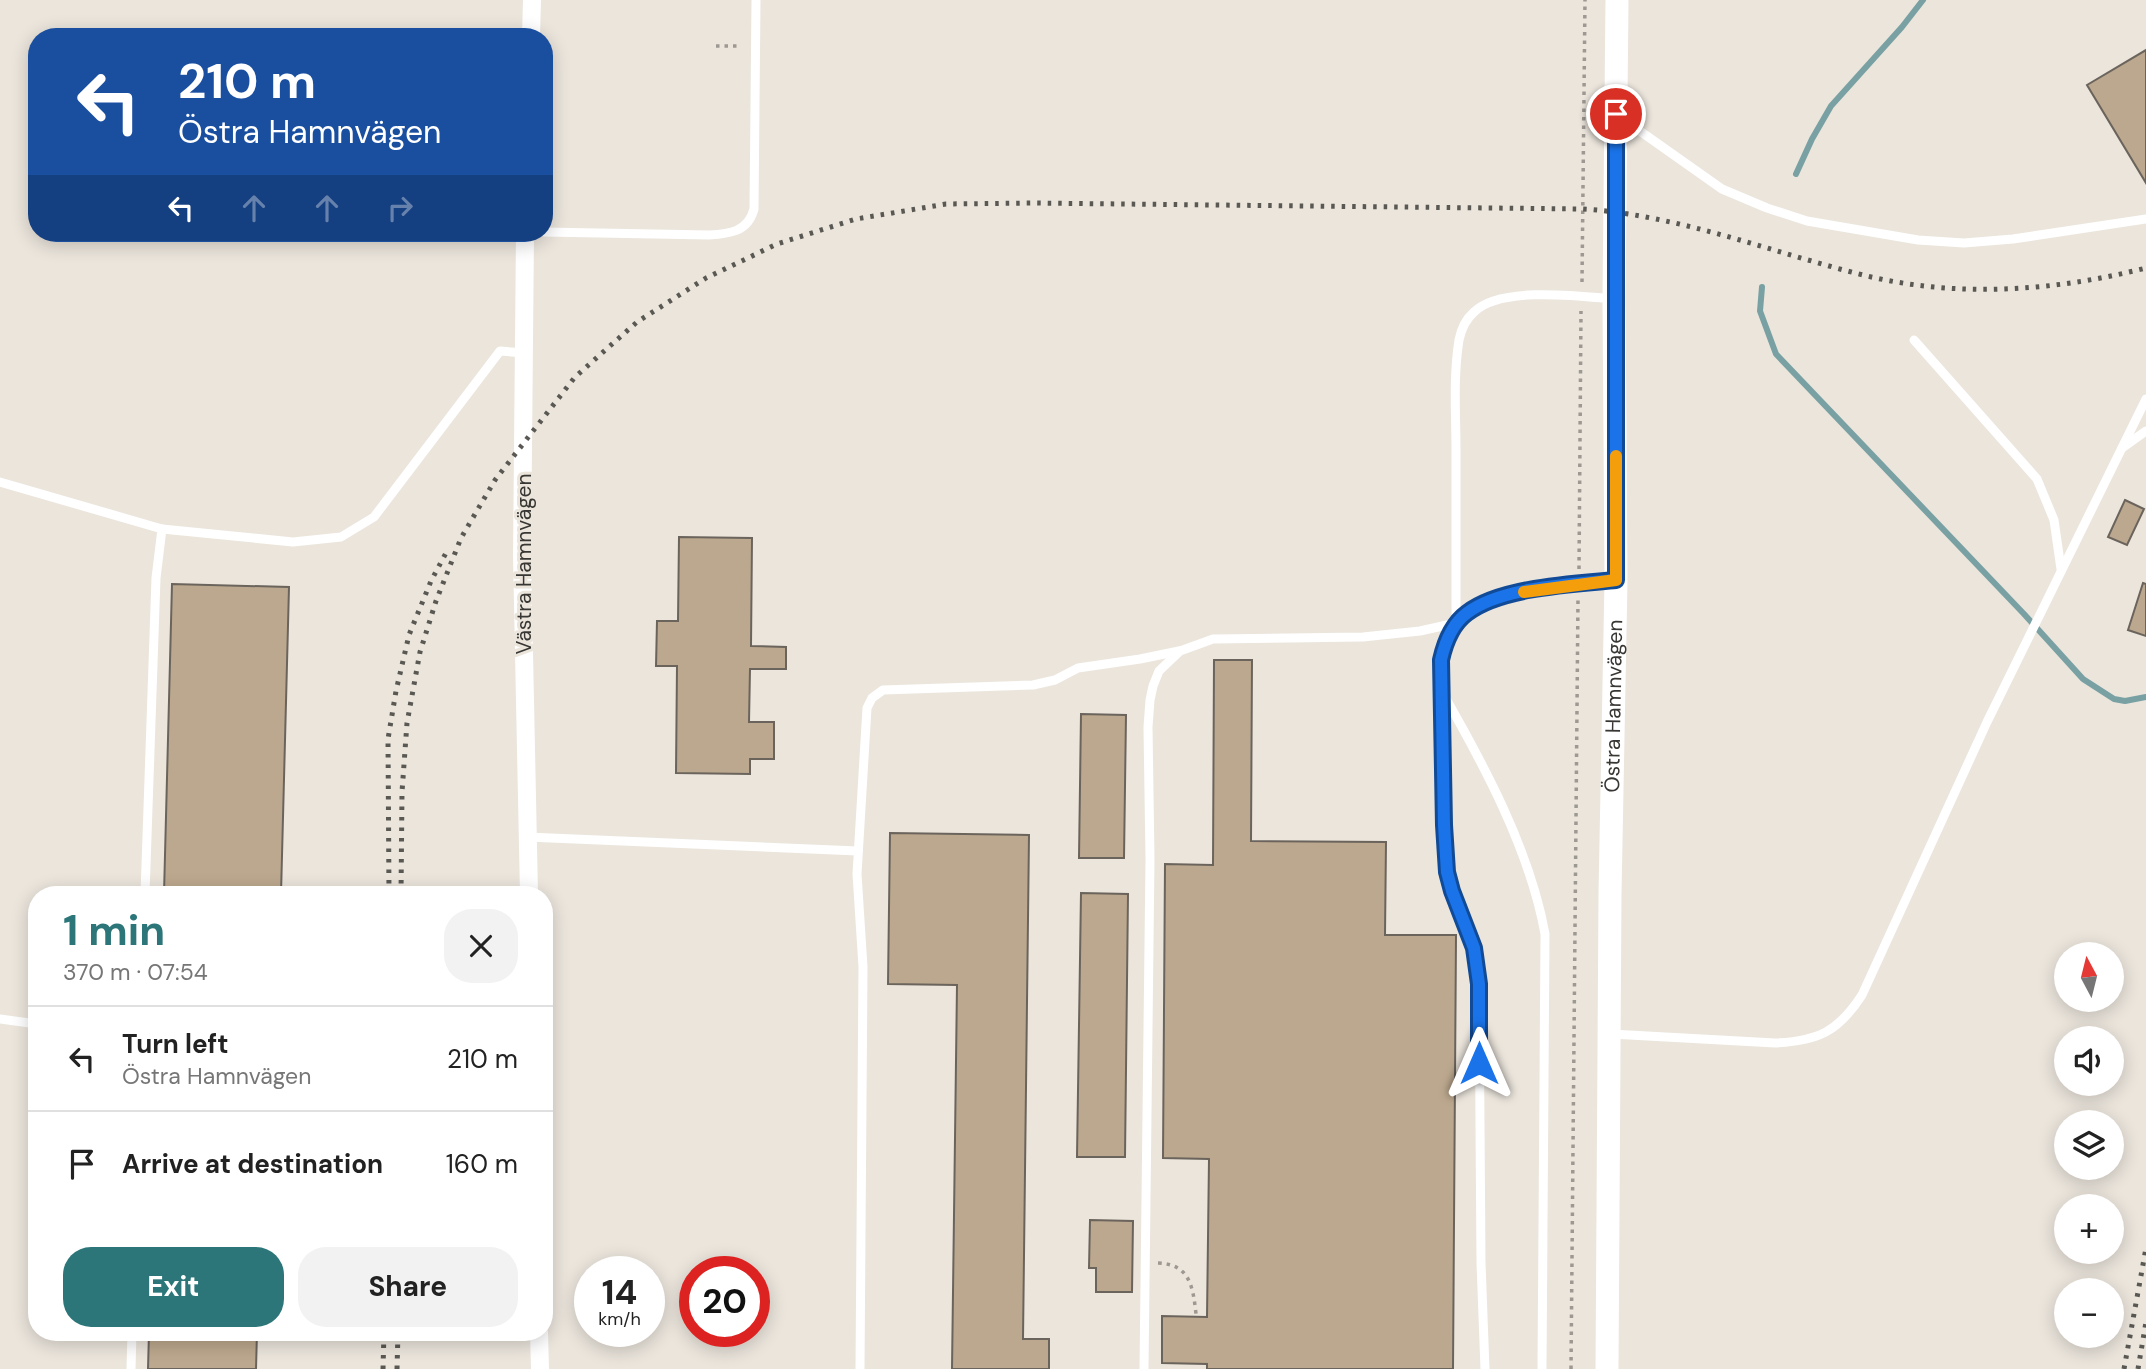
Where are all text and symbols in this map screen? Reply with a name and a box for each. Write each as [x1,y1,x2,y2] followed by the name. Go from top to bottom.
[178,49,316,113] text: 210 m
[63,56,154,147] icon: left
[1586,84,1646,144] pin
[1597,95,1635,133] icon: arrive
[178,111,441,153] text: Östra Hamnvägen
[162,189,200,227] icon: left
[235,189,273,227] icon: ahead
[308,189,346,227] icon: ahead
[381,189,419,227] icon: right
[510,474,538,654] street label: Västra Hamnvägen
[1598,619,1629,793] street label: Östra Hamnvägen
[63,903,165,958] text: 1 min
[444,909,518,983] button: close
[2054,942,2124,1012] north arrow
[2054,942,2124,1348] map controls
[63,957,208,987] text: 370 m · 07:54
[1442,1026,1516,1100] position arrow
[2054,1026,2124,1096] button: sound
[122,1027,229,1061] text: Turn left
[63,1040,101,1078] icon: left
[447,1042,518,1076] text: 210 m
[122,1061,311,1091] text: Östra Hamnvägen
[2054,1110,2124,1180] button: layers
[63,1145,101,1183] icon: arrive
[122,1147,383,1181] text: Arrive at destination
[446,1147,518,1181] text: 160 m
[2054,1194,2124,1264] button: +
[63,1247,284,1327] button: Exit
[298,1247,518,1327] button: Share
[679,1256,770,1347] speed limit sign: 20
[602,1269,637,1315] text: 14
[2054,1278,2124,1348] button: −
[598,1307,641,1331] text: km/h

